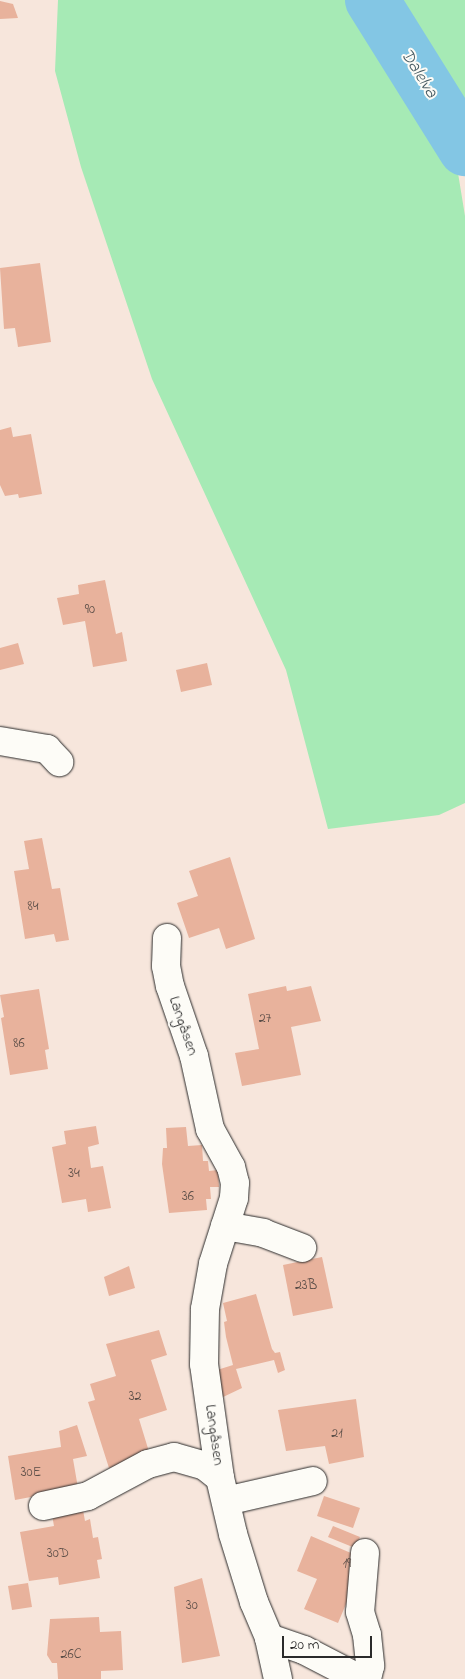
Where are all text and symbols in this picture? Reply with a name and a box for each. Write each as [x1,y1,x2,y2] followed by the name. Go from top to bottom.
[395,46,441,102] water label: Dalelva
[85,602,95,618] house number: 90
[27,899,39,915] house number: 84
[164,994,202,1058] street label: Langåsen
[259,1011,271,1027] house number: 27
[13,1036,25,1052] house number: 86
[68,1166,80,1182] house number: 34
[182,1189,194,1205] house number: 36
[295,1278,317,1294] house number: 23B
[129,1389,141,1405] house number: 32
[200,1403,228,1467] street label: Langåsen
[331,1426,343,1442] house number: 21
[21,1465,41,1481] house number: 30E
[47,1546,69,1562] house number: 30D
[343,1556,351,1572] house number: 19
[186,1598,198,1614] house number: 30
[285,1626,375,1658] scale bar
[290,1634,319,1656] text: 20 m
[61,1647,81,1663] house number: 26C

